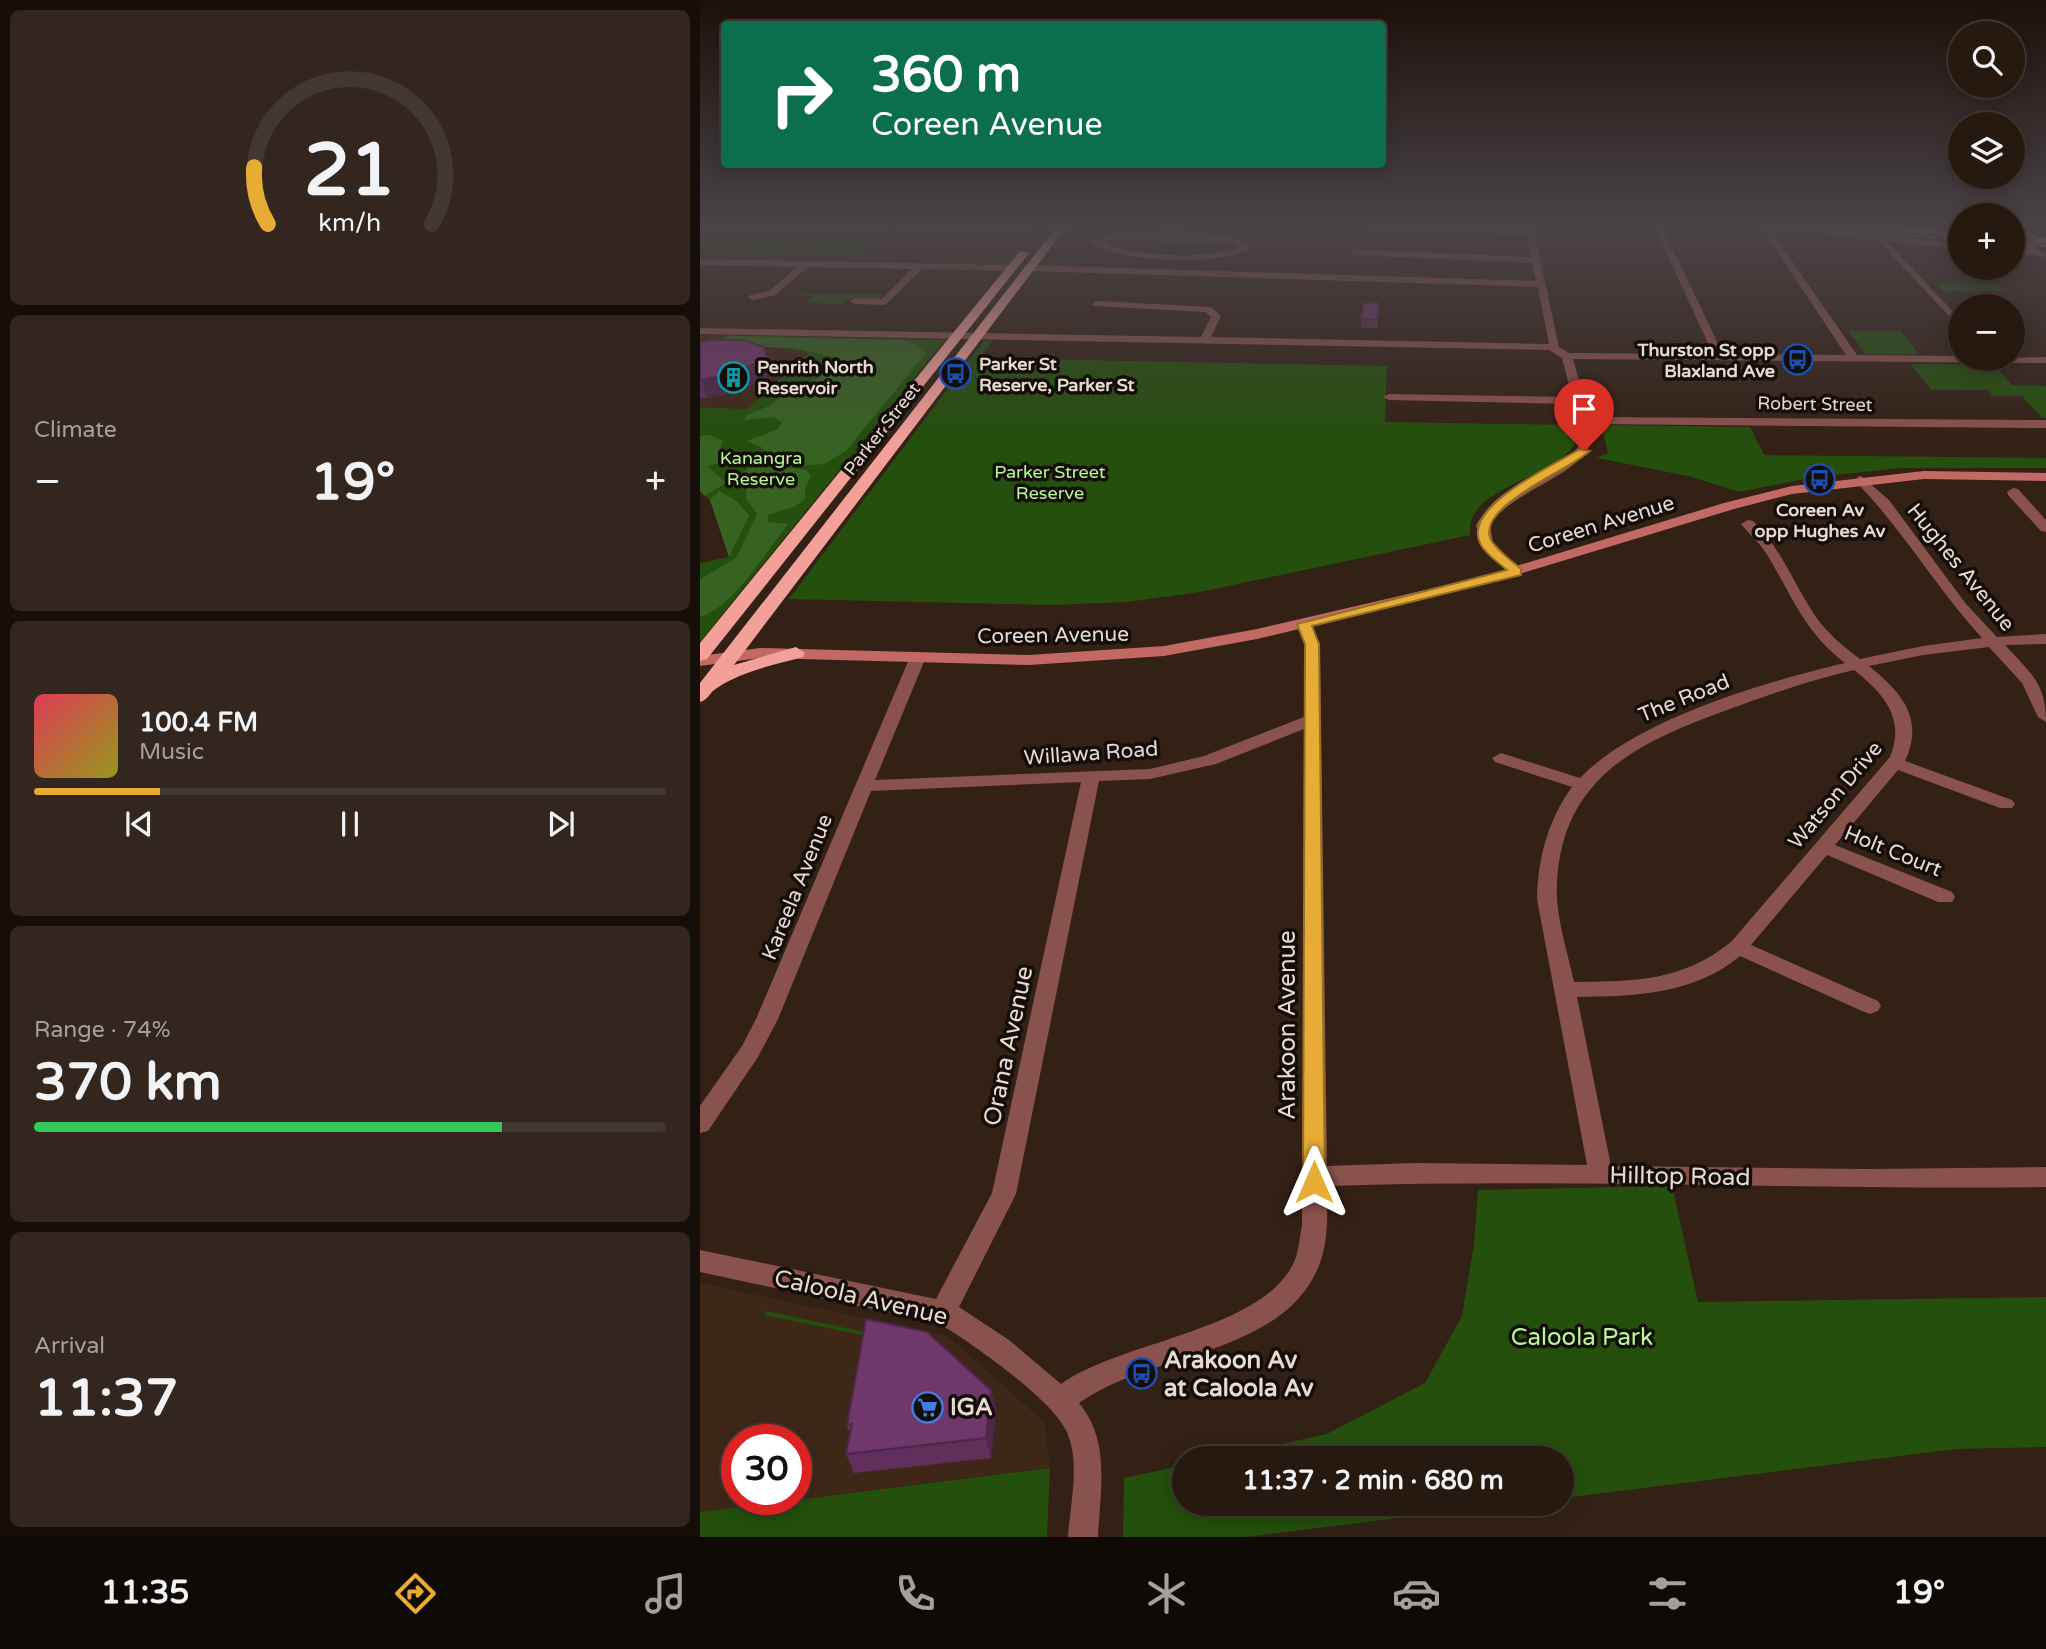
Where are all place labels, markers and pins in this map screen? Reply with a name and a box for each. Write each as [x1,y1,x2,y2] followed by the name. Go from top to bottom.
[1637,339,1775,382] place label: Thurston St opp Blaxland Ave
[1781,343,1815,377] bus stop icon: Thurston St opp Blaxland Ave
[979,353,1134,396] place label: Parker St Reserve, Parker St
[757,356,874,399] place label: Penrith North Reservoir
[939,357,973,391] bus stop icon: Parker St Reserve, Parker St
[717,360,751,394] building icon: Penrith North Reservoir
[1554,379,1614,451] pin
[1803,463,1837,497] bus stop icon: Coreen Av opp Hughes Av
[1755,499,1886,542] place label: Coreen Av opp Hughes Av
[1164,1346,1314,1403] place label: Arakoon Av at Caloola Av
[1124,1357,1158,1391] bus stop icon: Arakoon Av at Caloola Av
[910,1390,944,1424] supermarket icon: IGA
[950,1393,993,1422] place label: IGA

